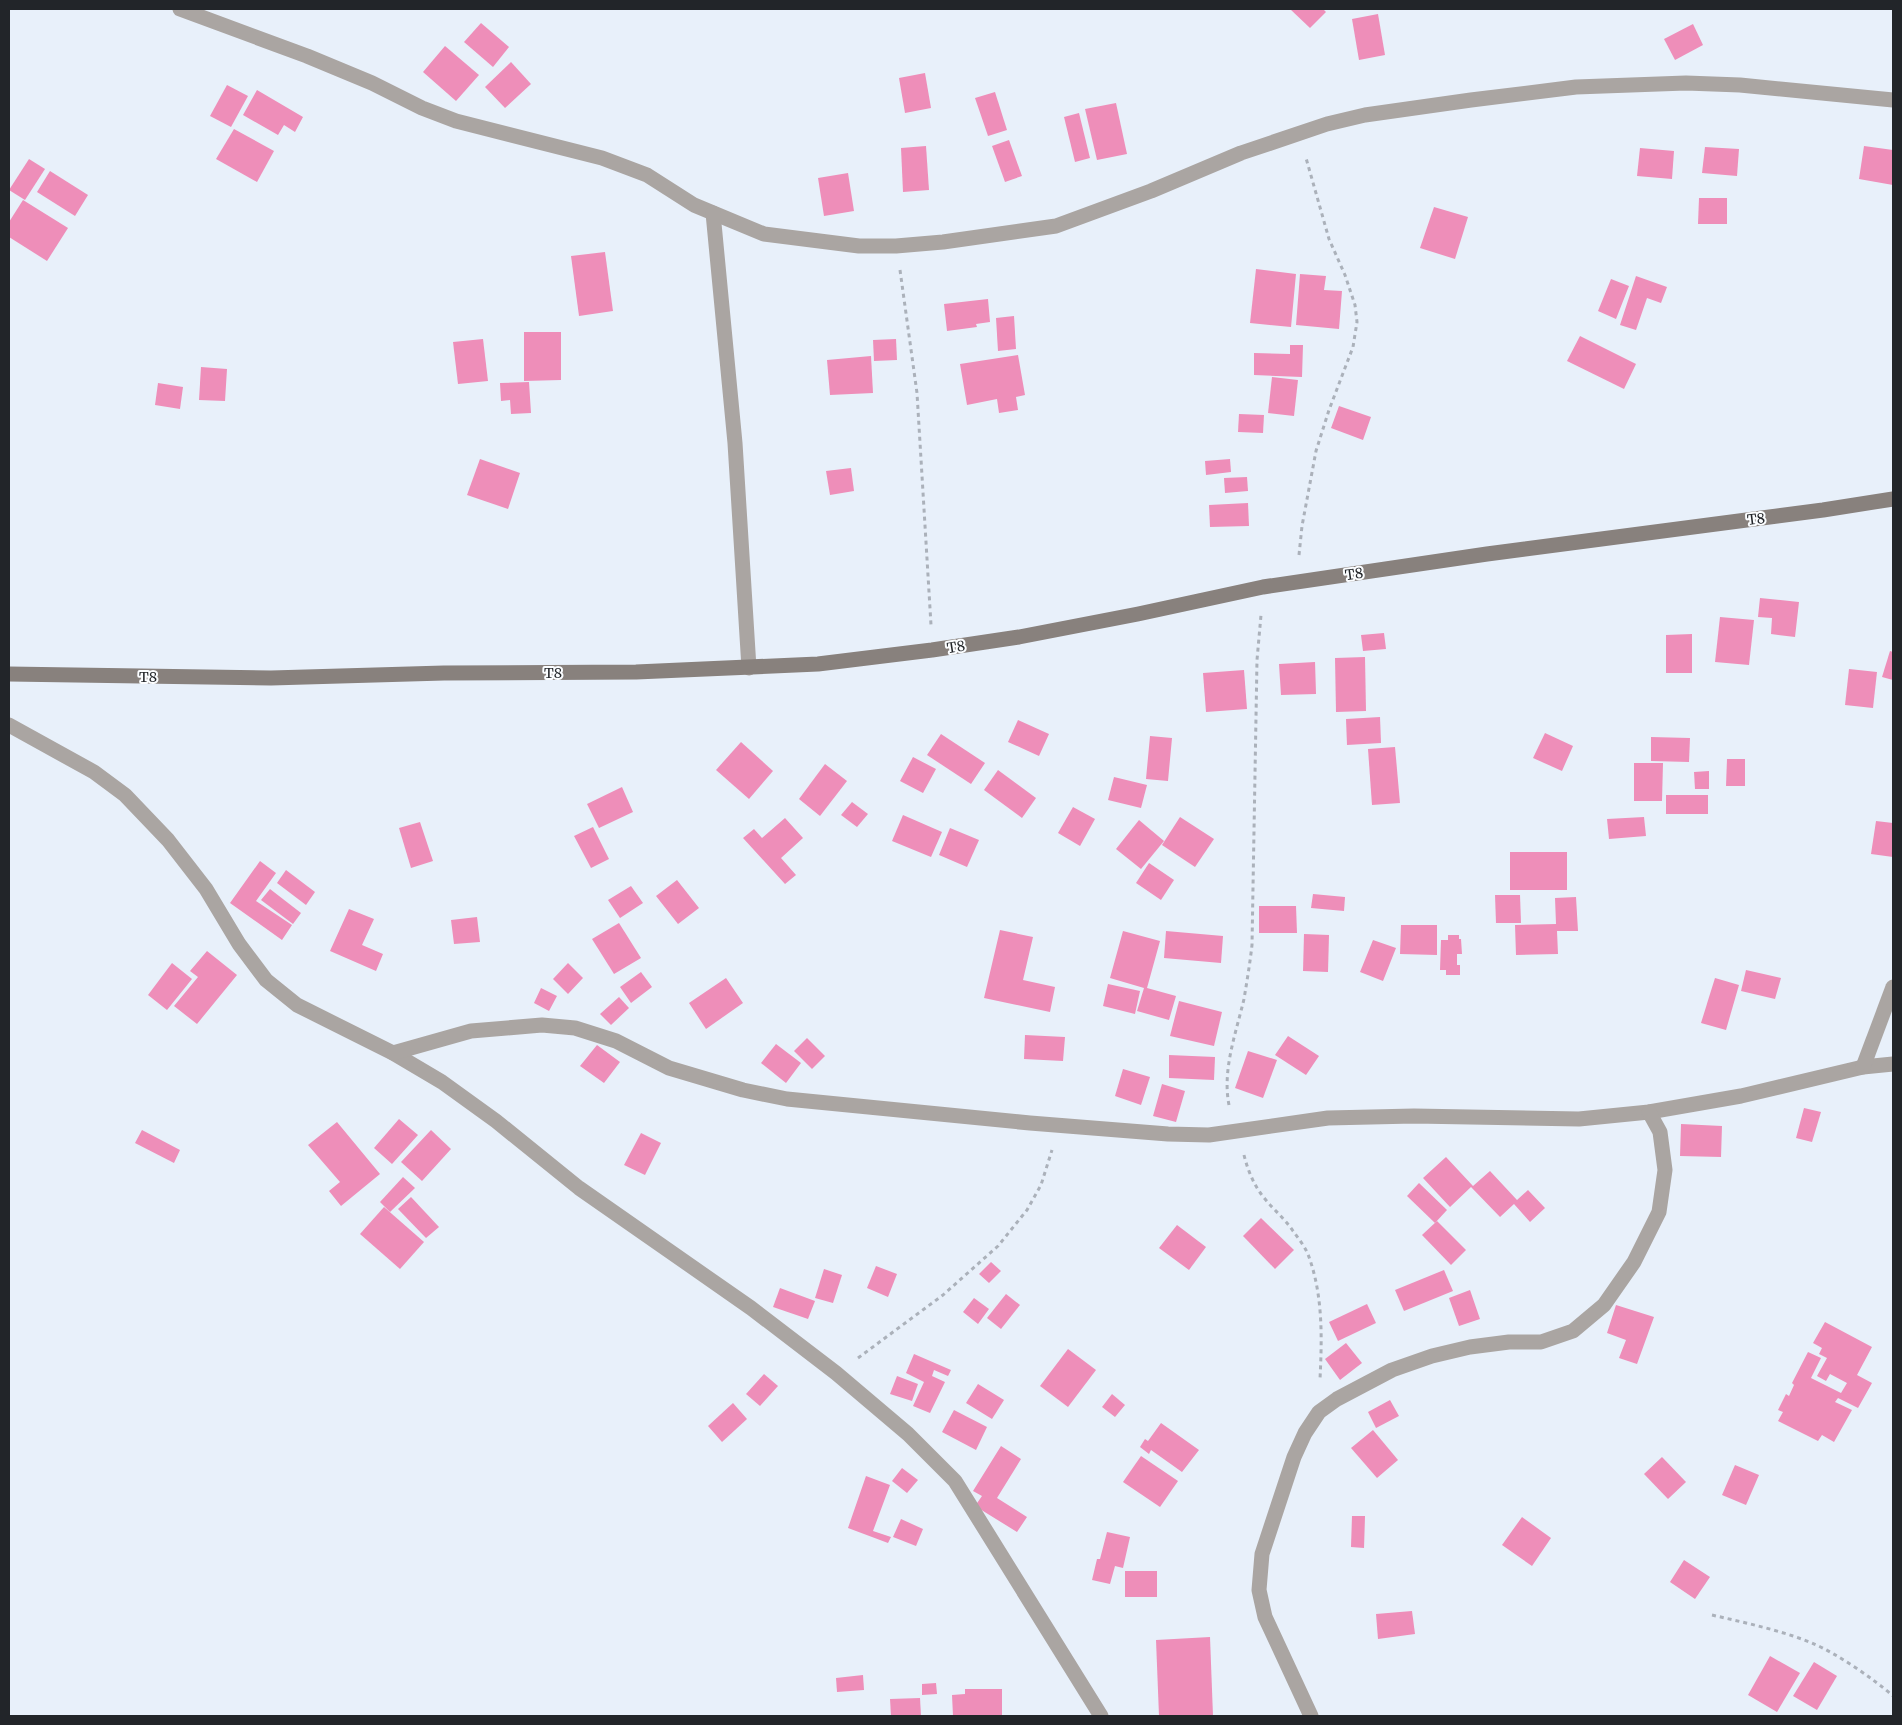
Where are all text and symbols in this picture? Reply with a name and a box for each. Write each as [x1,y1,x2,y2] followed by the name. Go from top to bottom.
[1746,509,1766,529] street label: T8
[1344,564,1364,584] street label: T8
[946,637,966,657] street label: T8
[544,664,562,682] street label: T8
[139,668,157,686] street label: T8

